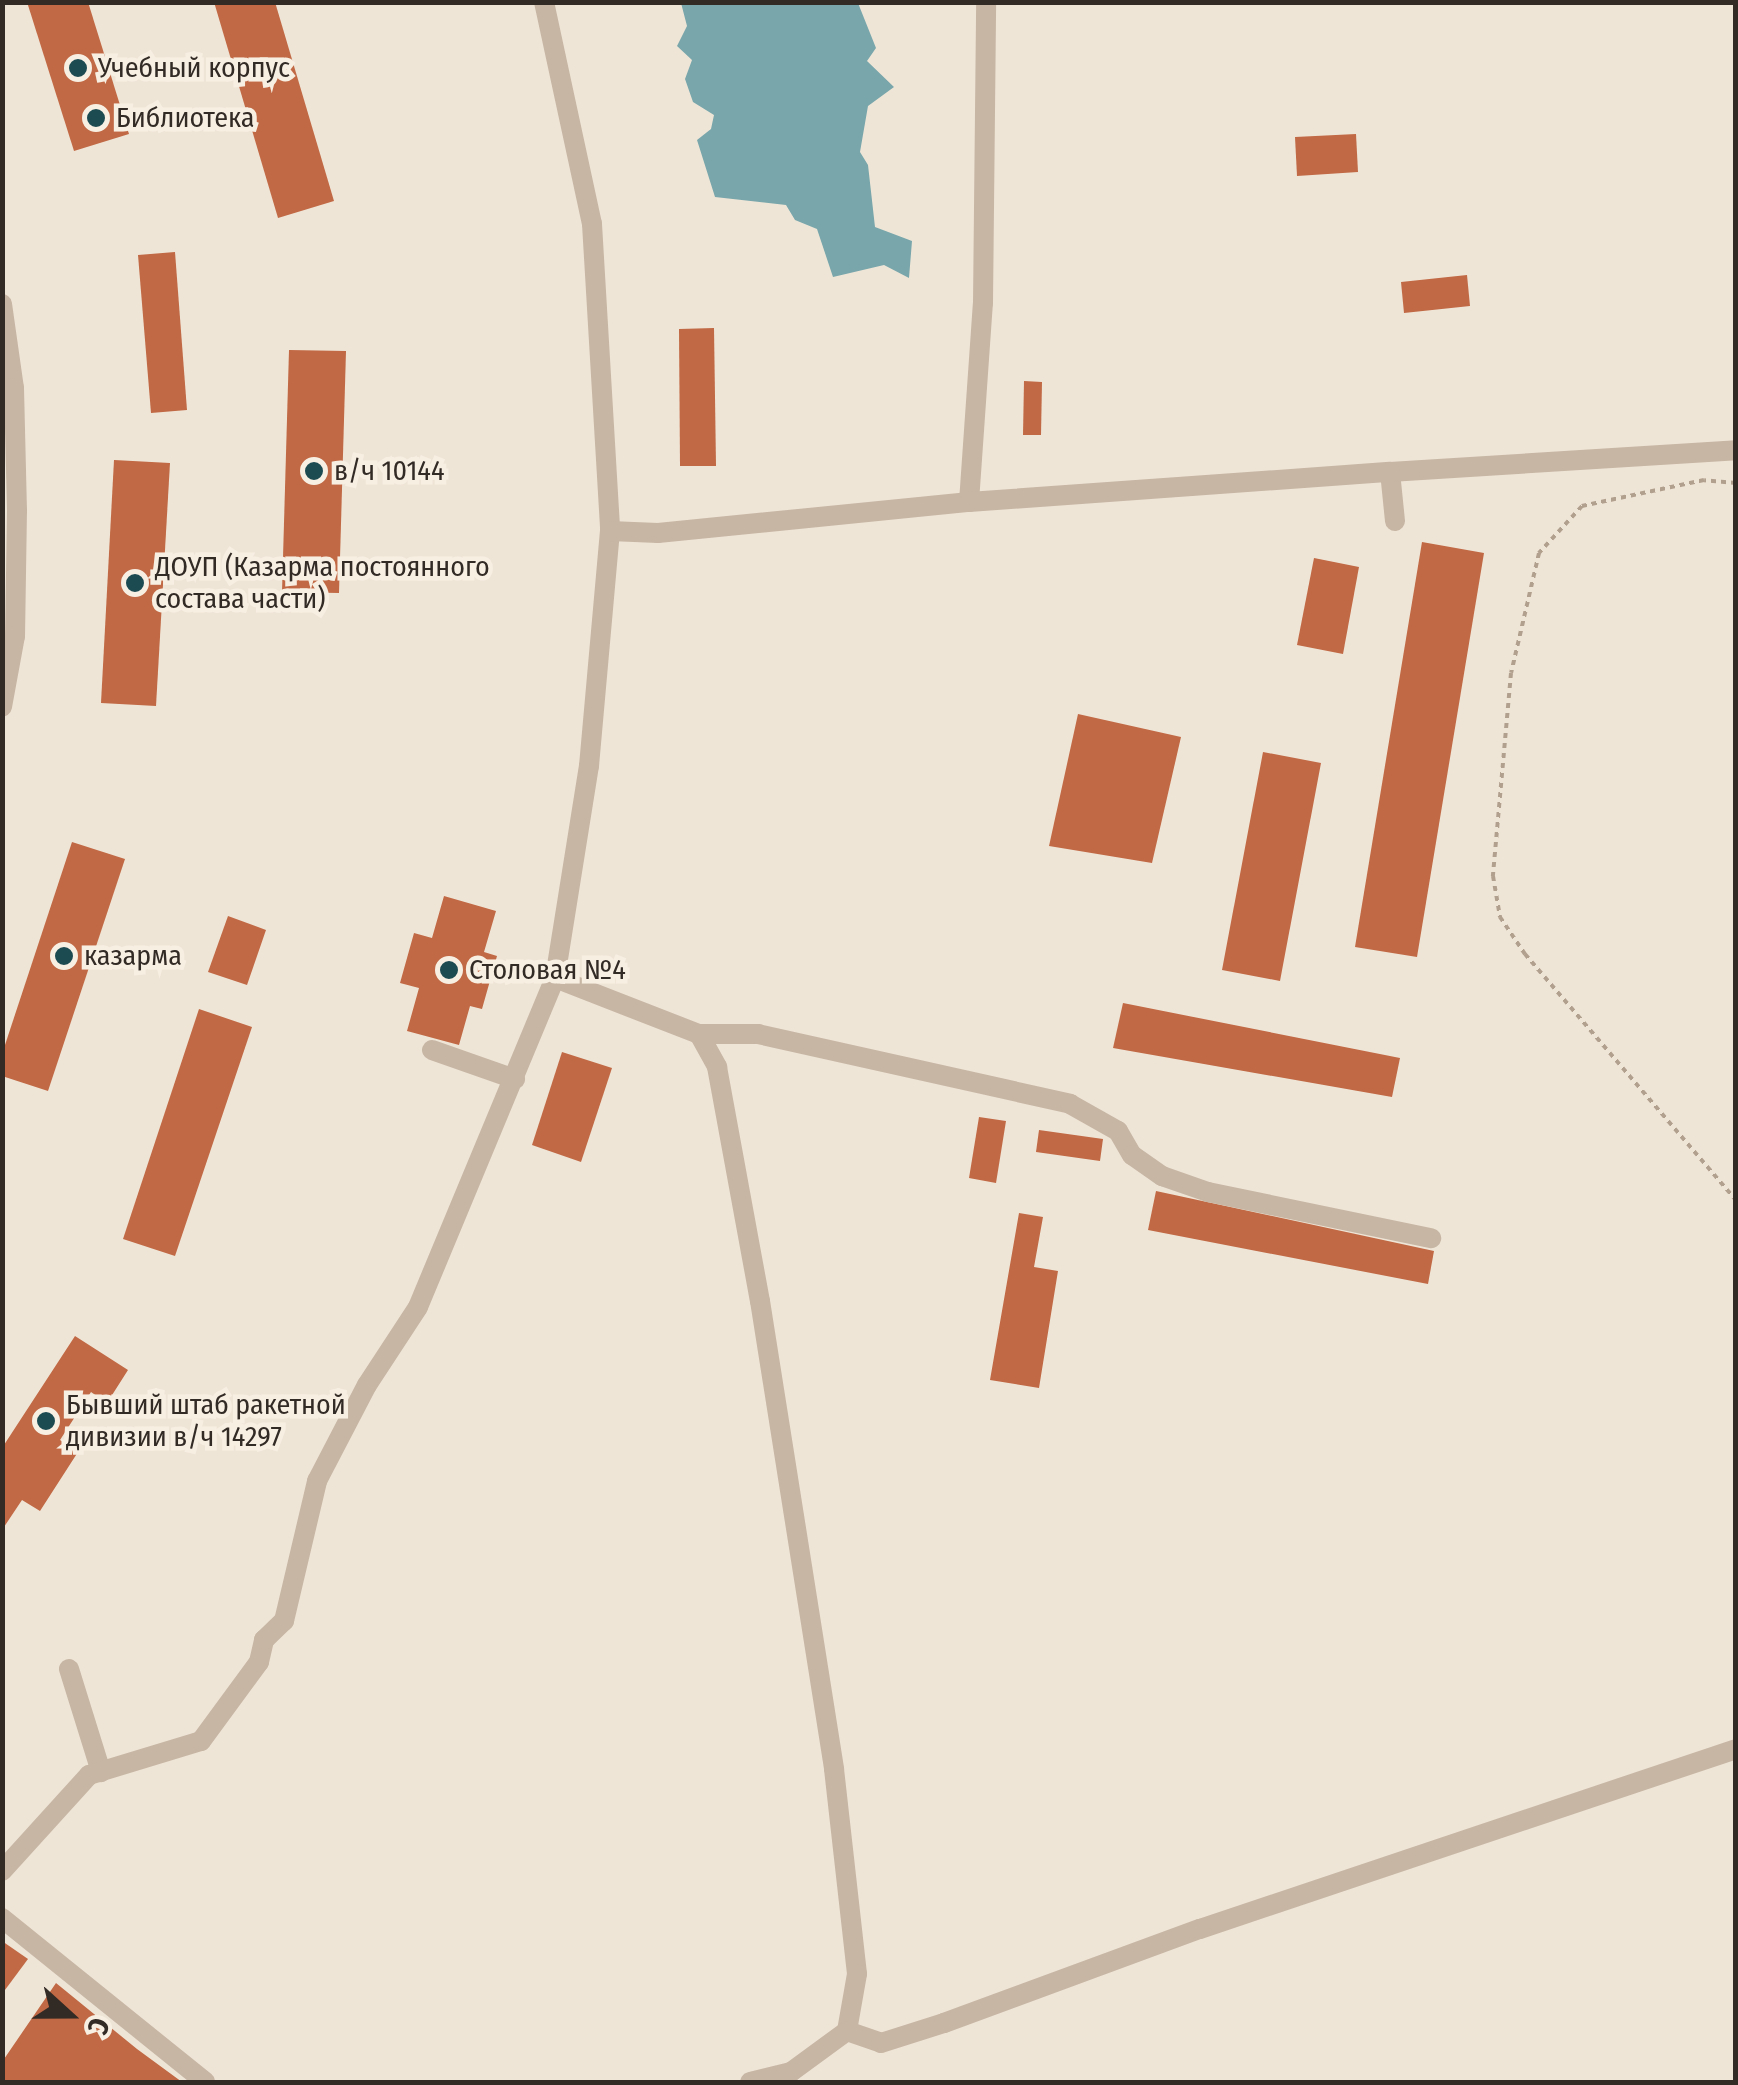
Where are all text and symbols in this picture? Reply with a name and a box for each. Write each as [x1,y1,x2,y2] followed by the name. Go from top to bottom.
[98,51,290,85] place label: Учебный корпус
[67,57,89,79] marker: Учебный корпус
[116,101,254,135] place label: Библиотека
[85,107,107,129] marker: Библиотека
[334,454,444,488] place label: в/ч 10144
[303,460,325,482] marker: в/ч 10144
[155,550,490,616] place label: ДОУП (Казарма постоянного состава части)
[124,572,146,594] marker: ДОУП (Казарма постоянного состава части)
[84,939,182,973] place label: казарма
[53,945,75,967] marker: казарма
[469,953,626,987] place label: Столовая №4
[438,959,460,981] marker: Столовая №4
[66,1388,346,1454] place label: Бывший штаб ракетной дивизии в/ч 14297
[35,1410,57,1432] marker: Бывший штаб ракетной дивизии в/ч 14297
[20,1965,120,2065] north arrow
[80,2013,117,2039] text: С

